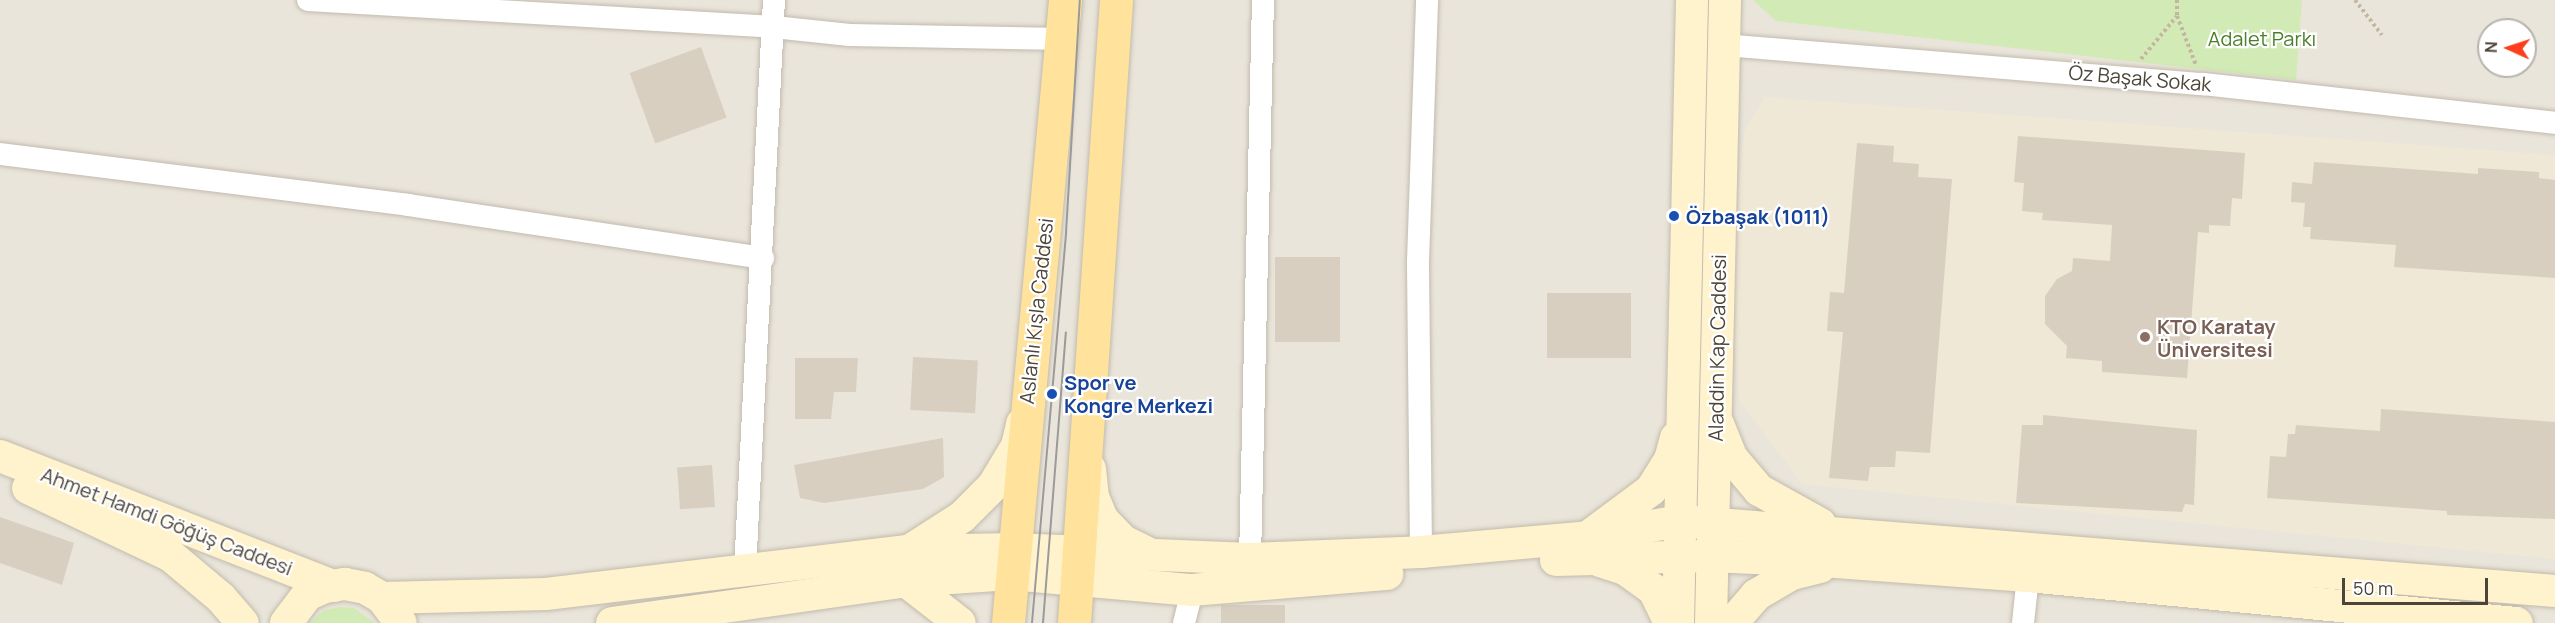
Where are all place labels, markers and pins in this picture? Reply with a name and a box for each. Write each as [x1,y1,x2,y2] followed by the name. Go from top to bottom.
[1686,204,1830,228] place label: Özbaşak (1011)
[1667,209,1681,223] marker: Özbaşak (1011)
[2157,314,2276,361] place label: KTO Karatay Üniversitesi
[2138,330,2152,344] marker: KTO Karatay Üniversitesi
[1064,371,1213,418] place label: Spor ve Kongre Merkezi
[1045,387,1059,401] marker: Spor ve Kongre Merkezi

